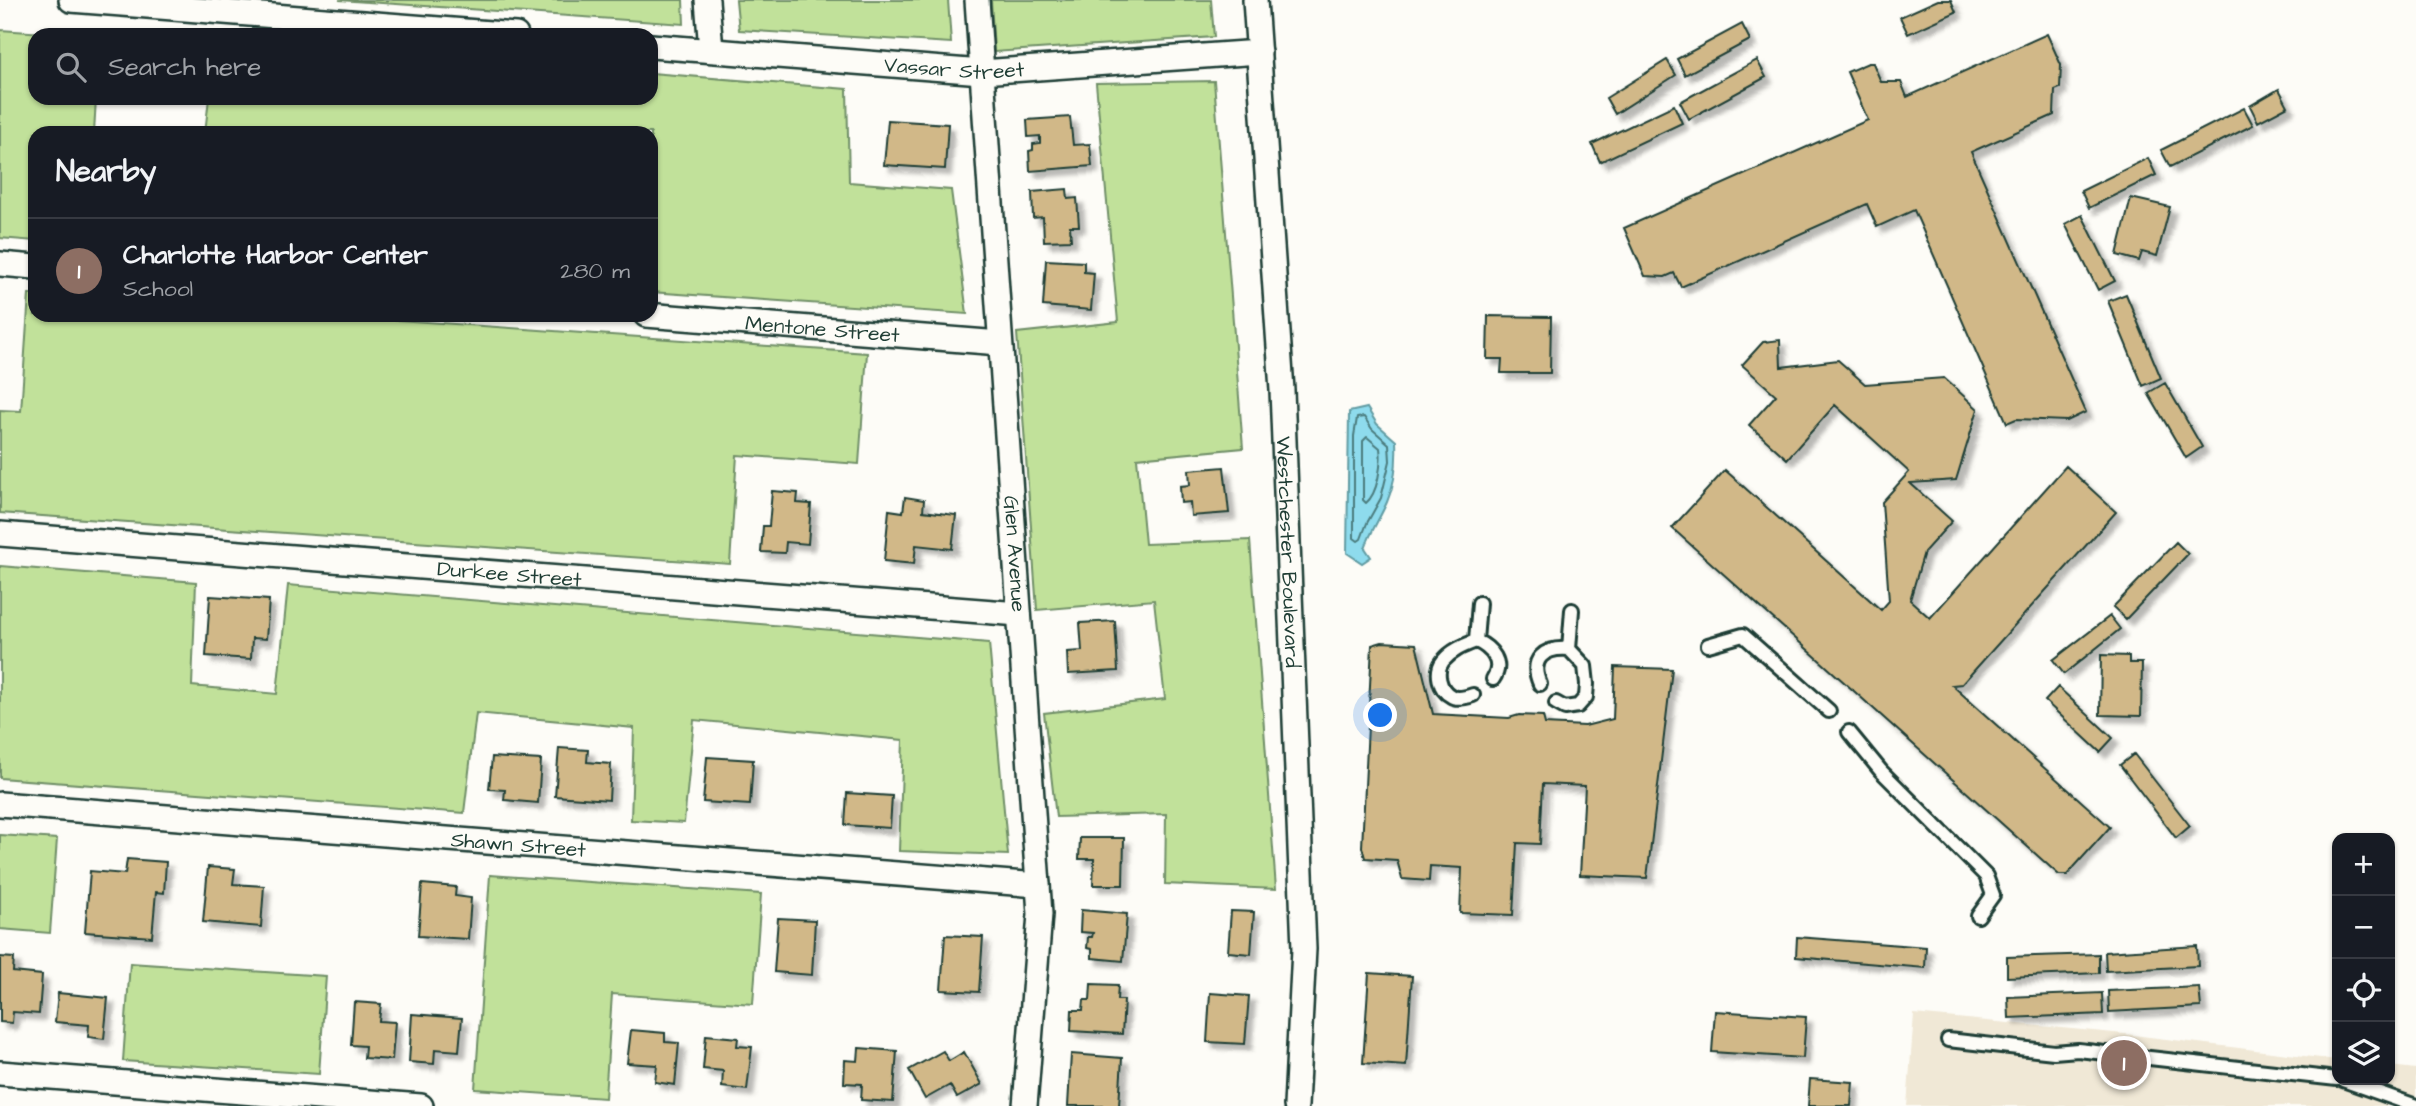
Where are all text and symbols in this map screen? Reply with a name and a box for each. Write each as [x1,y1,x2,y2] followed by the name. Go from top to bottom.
[28,28,658,105] search box
[52,48,90,86] icon: search
[108,49,261,85] text: Search here
[883,50,1026,87] street label: Vassar Street
[56,151,156,193] text: Nearby
[123,237,428,273] text: Charlotte Harbor Center
[78,255,80,287] text: 1
[560,255,630,287] text: 280 m
[123,273,193,305] text: School
[744,308,901,350] street label: Mentone Street
[1269,436,1307,669] street label: Westchester Boulevard
[997,495,1034,613] street label: Glen Avenue
[436,554,583,594] street label: Durkee Street
[1363,698,1397,732] your location
[450,825,588,864] street label: Shawn Street
[2332,833,2395,1085] map controls
[2332,833,2395,896] button: +
[2332,896,2395,959] button: −
[2332,959,2395,1022] button: locate
[2332,1022,2395,1085] button: layers
[2101,1037,2147,1089] pin: 1

